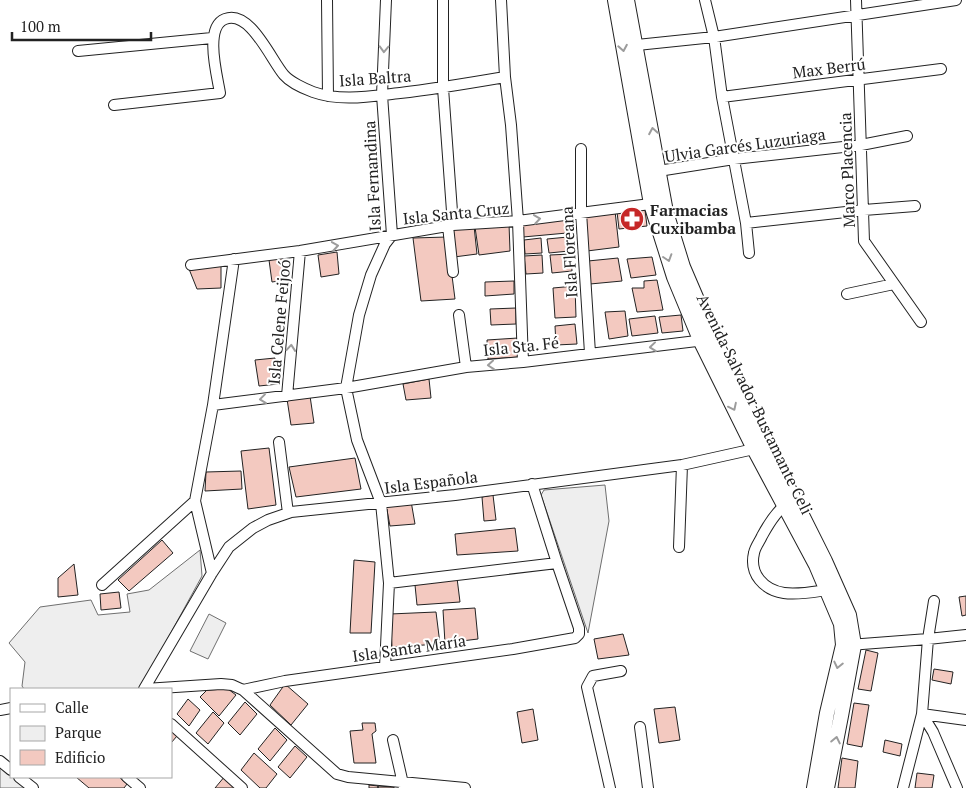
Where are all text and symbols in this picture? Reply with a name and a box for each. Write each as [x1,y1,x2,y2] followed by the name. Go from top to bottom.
[12,10,151,42] scale bar
[20,16,61,36] text: 100 m
[618,44,628,52] one-way arrow
[379,45,389,53] one-way arrow
[791,53,867,83] street label: Max Berrú
[338,65,412,91] street label: Isla Baltra
[834,112,860,228] street label: Marco Placencia
[358,120,386,232] street label: Isla Fernandina
[663,123,827,167] street label: Ulvia Garcés Luzuriaga
[648,127,658,135] one-way arrow
[402,196,510,230] street label: Isla Santa Cruz
[650,199,736,239] place label: Farmacias Cuxibamba
[556,206,582,298] street label: Isla Floreana
[619,206,645,232] pharmacy icon: Farmacias Cuxibamba
[533,214,541,224] one-way arrow
[330,241,339,251] one-way arrow
[662,253,672,262] one-way arrow
[263,258,295,385] street label: Isla Celene Feijoó
[692,290,818,518] street label: Avenida Salvador Bustamante Celi
[482,331,560,361] street label: Isla Sta. Fé
[648,341,656,352] one-way arrow
[286,343,297,351] one-way arrow
[487,359,495,370] one-way arrow
[259,393,267,404] one-way arrow
[727,401,737,410] one-way arrow
[383,465,479,499] street label: Isla Española
[351,629,467,667] street label: Isla Santa María
[833,661,844,670] one-way arrow
[10,688,172,778] legend
[55,697,89,717] text: Calle
[55,722,102,742] text: Parque
[830,736,841,745] one-way arrow
[55,747,105,767] text: Edificio

